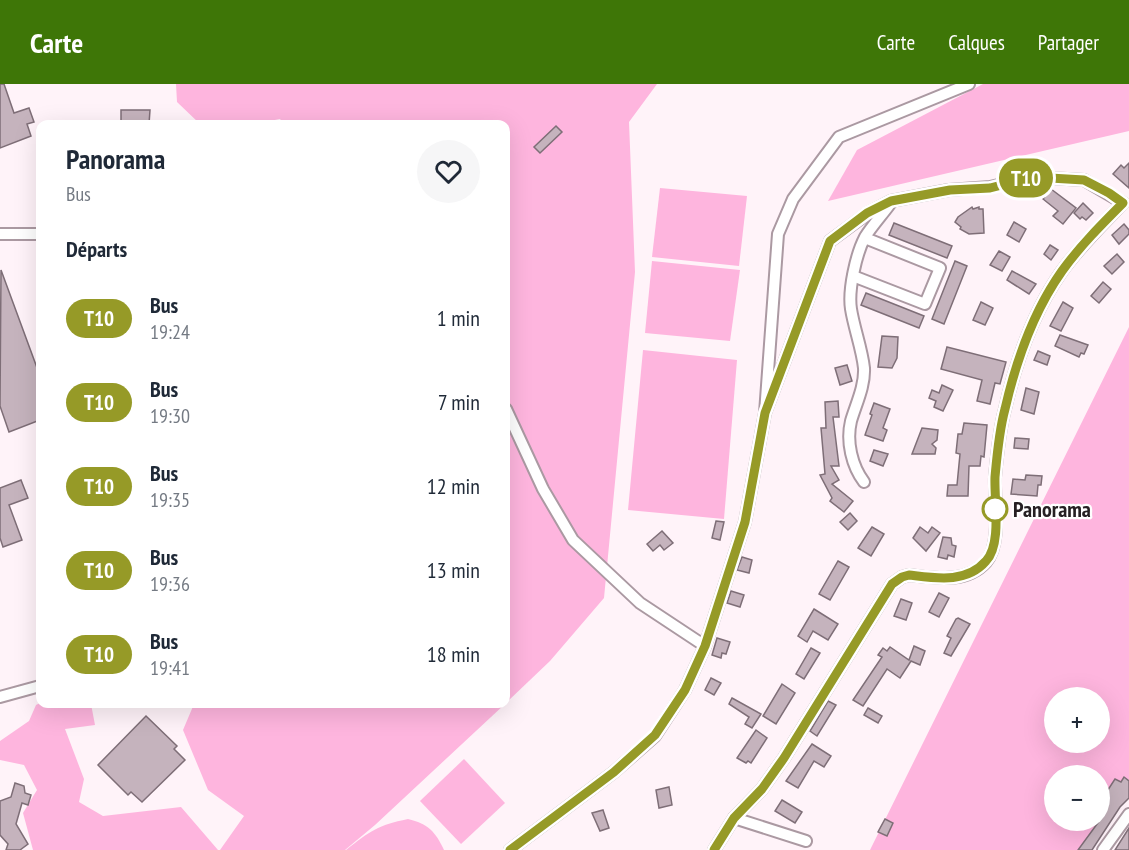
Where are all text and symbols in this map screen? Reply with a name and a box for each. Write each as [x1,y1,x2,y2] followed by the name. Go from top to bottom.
[30,24,83,61] text: Carte
[877,29,915,56] text: Carte
[948,29,1005,56] text: Calques
[1038,29,1099,56] text: Partager
[66,140,165,177] text: Panorama
[417,140,480,203] button: heart
[992,158,1060,197] line badge: T10
[1011,165,1041,192] text: T10
[66,181,91,207] text: Bus
[66,235,127,263] text: Départs
[150,291,178,319] text: Bus
[437,304,480,332] text: 1 min
[84,305,114,332] text: T10
[150,319,190,345] text: 19:24
[150,375,178,403] text: Bus
[438,388,480,416] text: 7 min
[84,389,114,416] text: T10
[150,403,190,429] text: 19:30
[150,459,178,487] text: Bus
[427,472,480,500] text: 12 min
[84,473,114,500] text: T10
[150,487,190,513] text: 19:35
[1013,495,1091,523] place label: Panorama
[982,496,1008,522] marker: Panorama
[150,543,178,571] text: Bus
[427,556,480,584] text: 13 min
[84,557,114,584] text: T10
[150,571,190,597] text: 19:36
[150,627,178,655] text: Bus
[427,640,480,668] text: 18 min
[84,641,114,668] text: T10
[150,655,190,681] text: 19:41
[1044,687,1110,831] map controls
[1044,687,1110,753] button: +
[1044,765,1110,831] button: −

